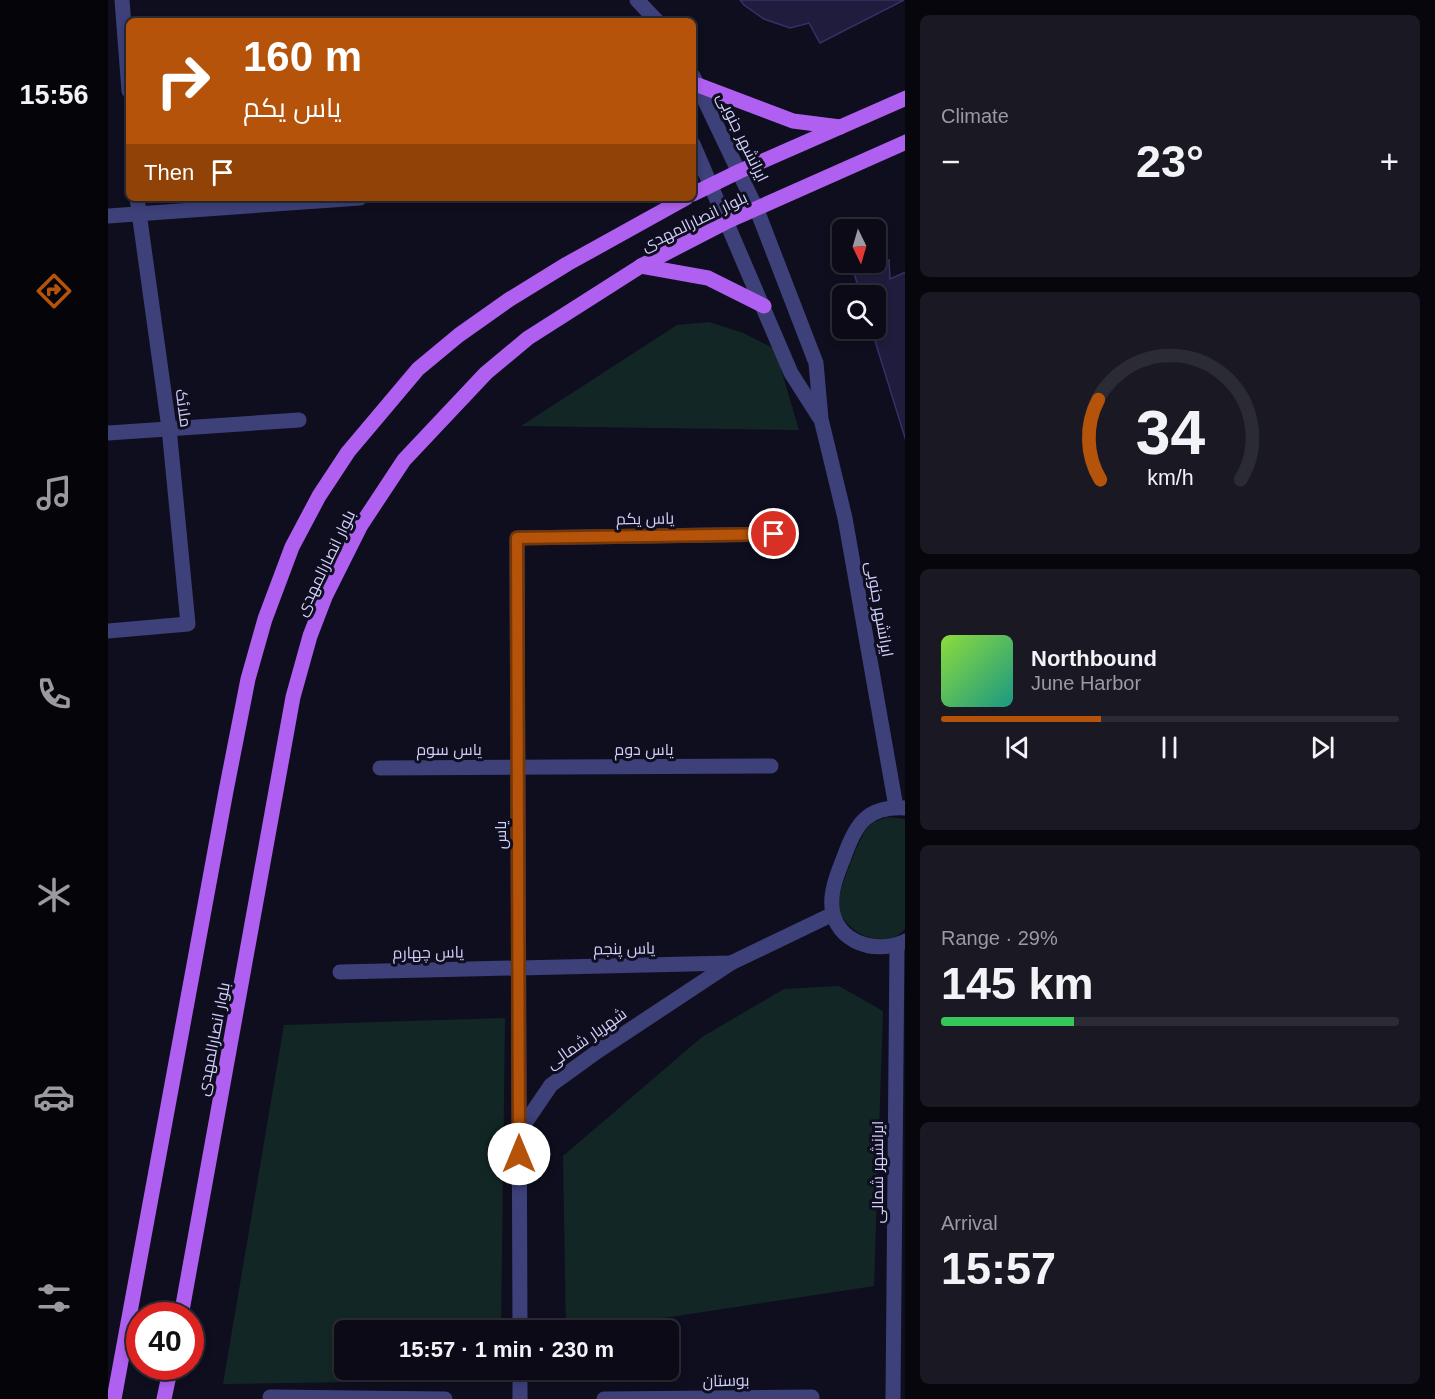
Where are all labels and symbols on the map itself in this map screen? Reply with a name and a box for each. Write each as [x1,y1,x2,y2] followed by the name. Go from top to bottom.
[712,90,771,185] street label: ایرانشهر جنوبی
[639,188,751,256] street label: بلوار انصارالمهدی
[832,219,886,273] north arrow
[172,388,195,428] street label: ملائک
[292,508,360,620] street label: بلوار انصارالمهدی
[748,508,799,559] pin
[616,509,675,531] street label: یاس یکم
[861,560,896,659] street label: ایرانشهر جنوبی
[416,741,482,761] street label: یاس سوم
[614,741,674,761] street label: یاس دوم
[492,820,511,849] street label: یاس
[593,939,656,961] street label: یاس پنجم
[392,943,465,965] street label: یاس چهارم
[194,981,235,1098] street label: بلوار انصارالمهدی
[543,1005,631,1074] street label: شهریار شمالی
[869,1121,888,1223] street label: ایرانشهر شمالی
[487,1122,551,1186] position arrow
[126,1302,204,1380] speed limit sign: 40
[702,1372,750,1391] street label: بوستان

